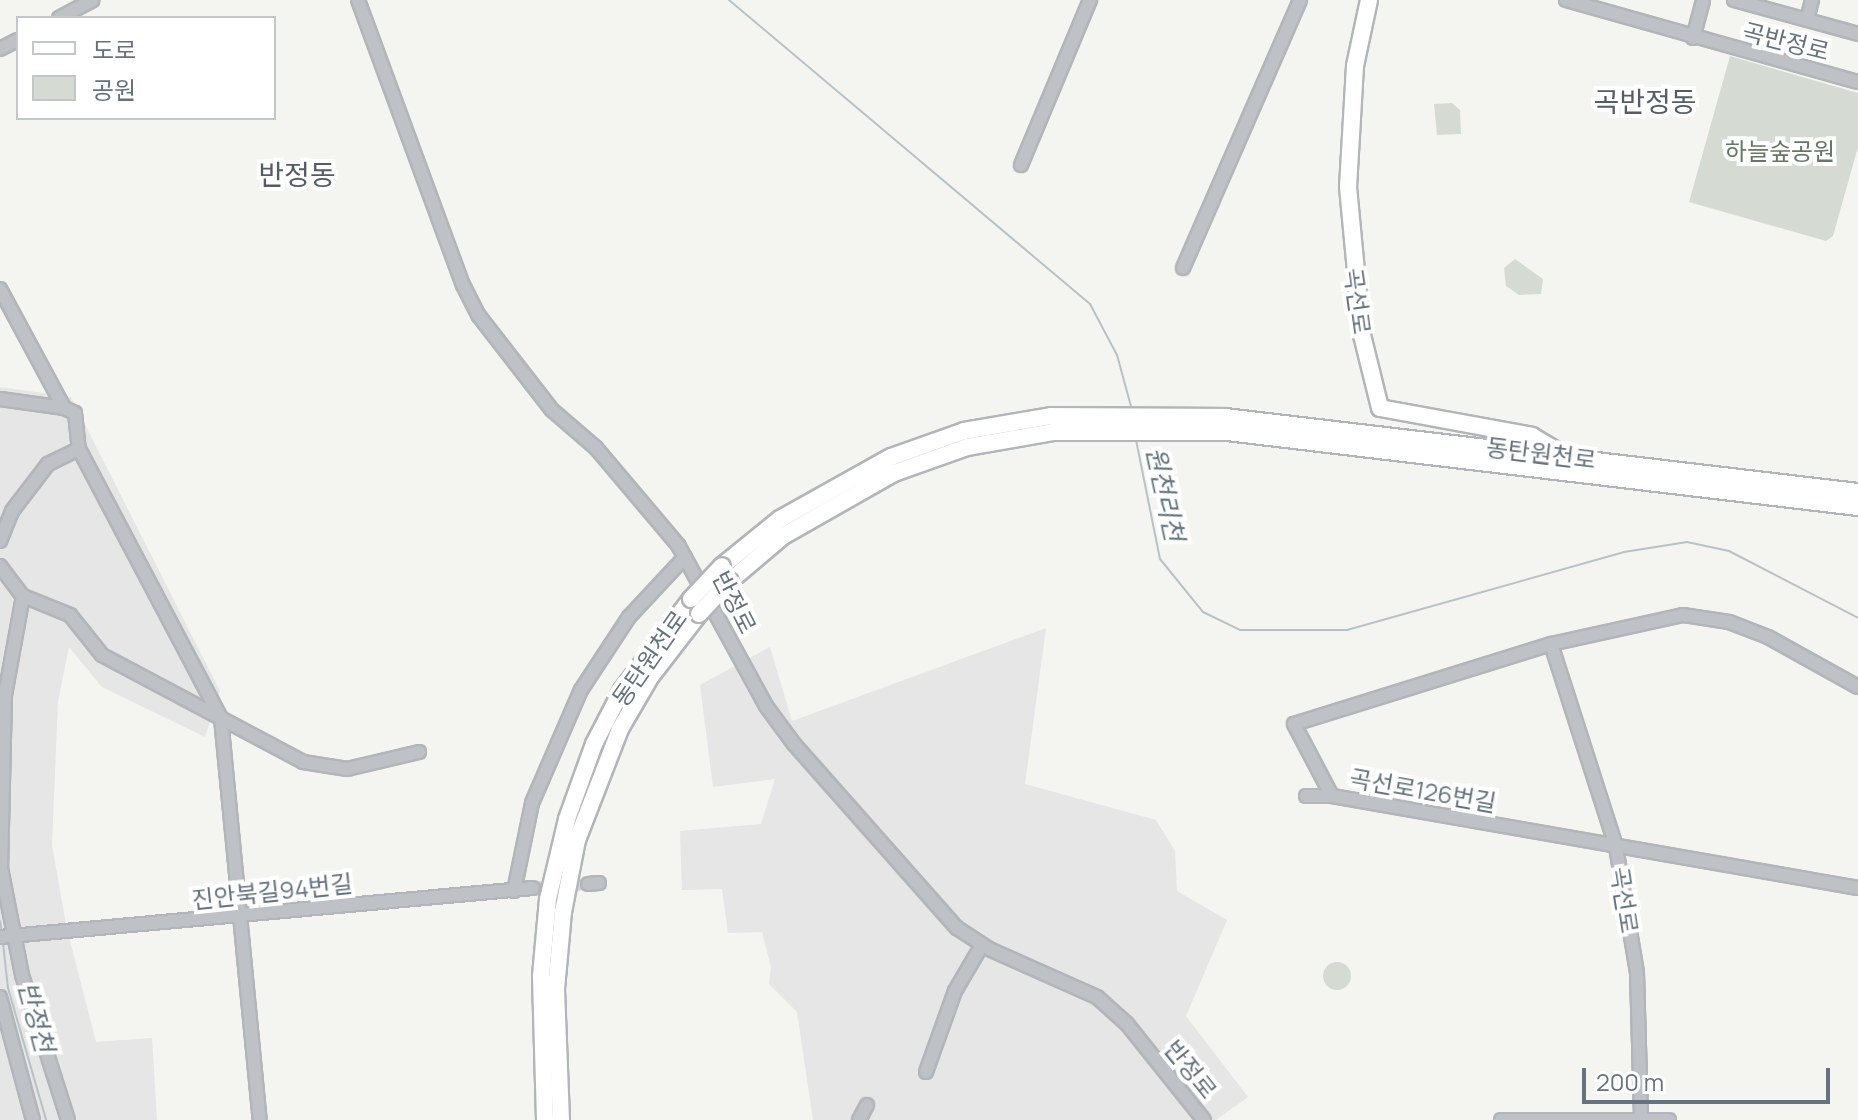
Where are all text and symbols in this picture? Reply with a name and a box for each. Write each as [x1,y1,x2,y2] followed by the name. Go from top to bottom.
[16,16,276,120] legend
[1740,16,1832,66] street label: 곡반정로
[92,33,136,66] text: 도로
[92,73,136,106] text: 공원
[1593,84,1697,118] district label: 곡반정동
[1725,137,1835,165] park label: 하늘숲공원
[258,157,336,191] district label: 반정동
[1339,266,1377,336] street label: 곡선로
[1484,432,1598,474] street label: 동탄원천로
[1140,444,1190,544] water label: 원천리천
[707,566,763,638] street label: 반정로
[606,605,692,711] street label: 동탄원천로
[1347,763,1499,817] street label: 곡선로126번길
[1606,865,1644,935] street label: 곡선로
[190,868,354,914] street label: 진안북길94번길
[12,978,60,1056] water label: 반정천
[1159,1034,1223,1104] street label: 반정로
[1586,1052,1834,1102] scale bar
[1596,1065,1664,1098] text: 200 m

